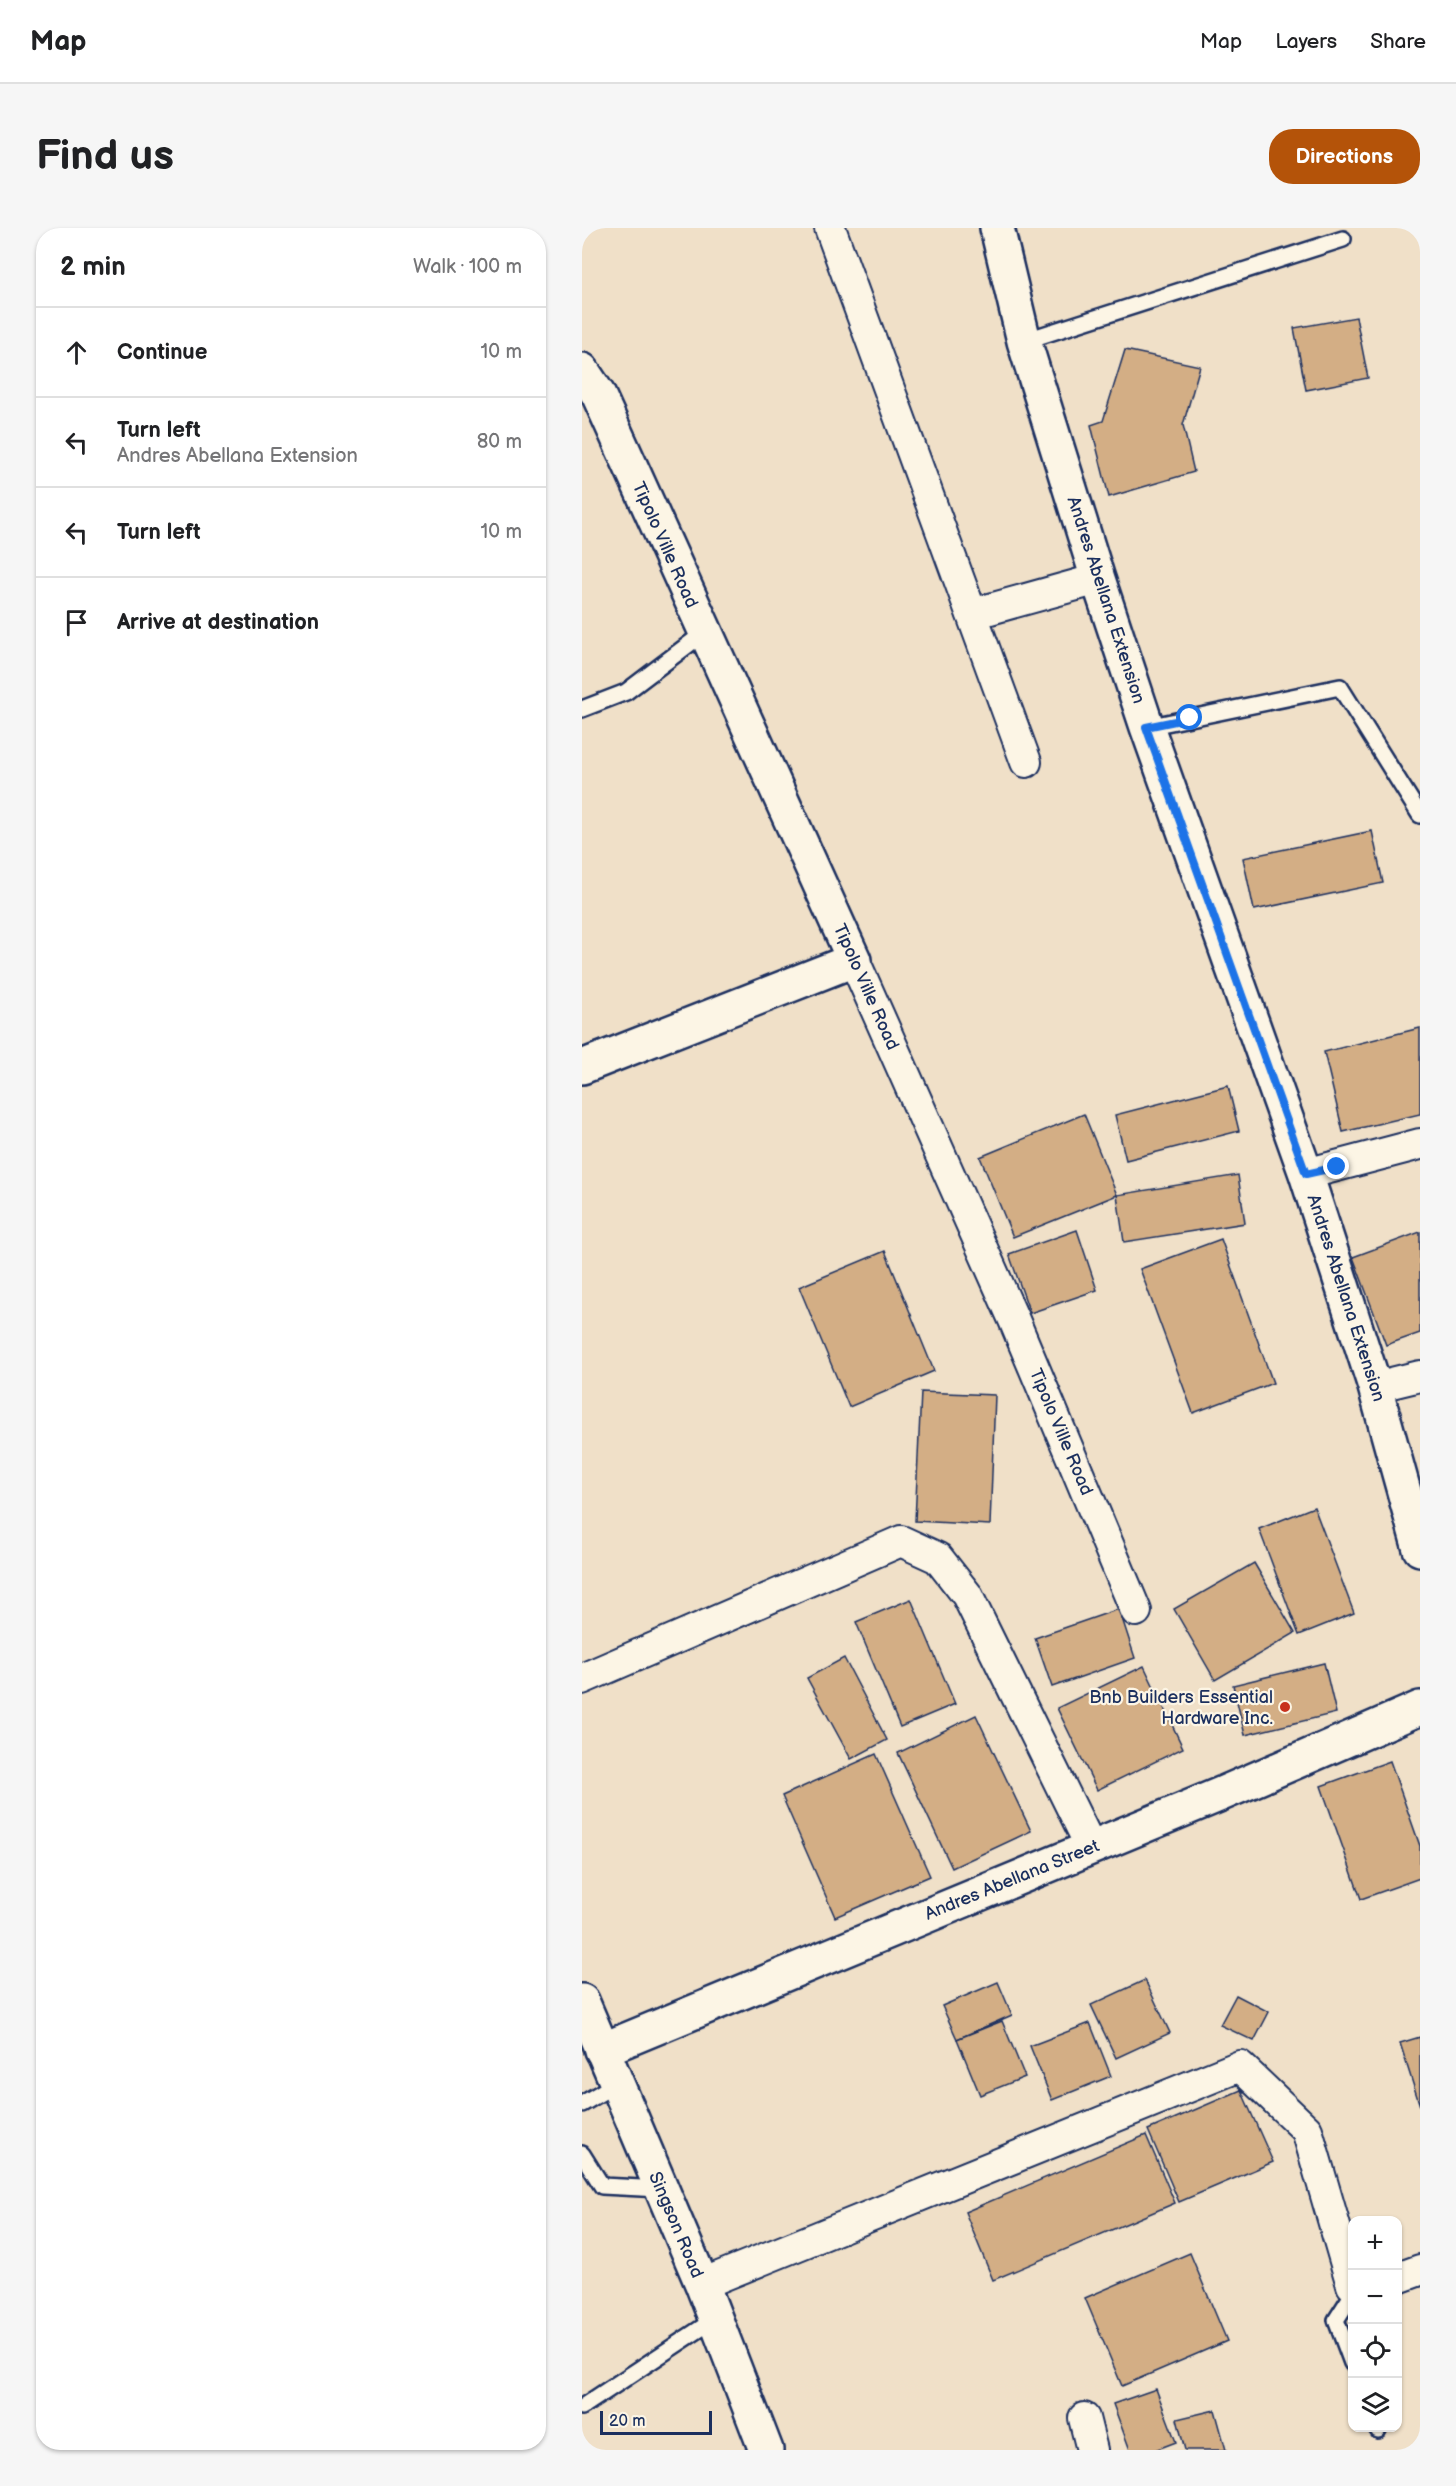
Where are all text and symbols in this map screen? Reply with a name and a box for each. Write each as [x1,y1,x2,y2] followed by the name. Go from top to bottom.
[30,25,86,58] text: Map
[1200,29,1242,54] text: Map
[1275,29,1337,54] text: Layers
[1370,29,1426,54] text: Share
[1269,129,1420,184] button: Directions
[36,131,174,182] text: Find us
[60,252,126,283] text: 2 min
[413,255,522,279] text: Walk · 100 m
[60,336,93,369] icon: ahead
[117,339,207,366] text: Continue
[481,340,522,364] text: 10 m
[117,417,201,444] text: Turn left
[60,426,93,459] icon: left
[477,430,522,454] text: 80 m
[117,444,358,468] text: Andres Abellana Extension
[628,479,702,611] street label: Tipolo Ville Road
[1063,494,1149,706] street label: Andres Abellana Extension
[60,516,93,549] icon: left
[117,519,201,546] text: Turn left
[481,520,522,544] text: 10 m
[60,606,93,639] icon: arrive
[117,609,319,636] text: Arrive at destination
[1176,704,1202,730] route start
[829,921,903,1053] street label: Tipolo Ville Road
[1323,1153,1349,1179] route end
[1303,1192,1389,1404] street label: Andres Abellana Extension
[1025,1365,1097,1499] street label: Tipolo Ville Road
[1089,1687,1273,1729] place label: Bnb Builders Essential Hardware Inc.
[1278,1700,1292,1714] marker: Bnb Builders Essential Hardware Inc.
[922,1835,1103,1925] street label: Andres Abellana Street
[644,2169,708,2281] street label: Singson Road
[1348,2216,1402,2432] map controls
[1348,2216,1402,2270] button: +
[1348,2270,1402,2324] button: −
[1348,2324,1402,2378] button: locate
[1348,2378,1402,2432] button: layers
[600,2408,712,2436] scale bar
[609,2412,645,2431] text: 20 m

